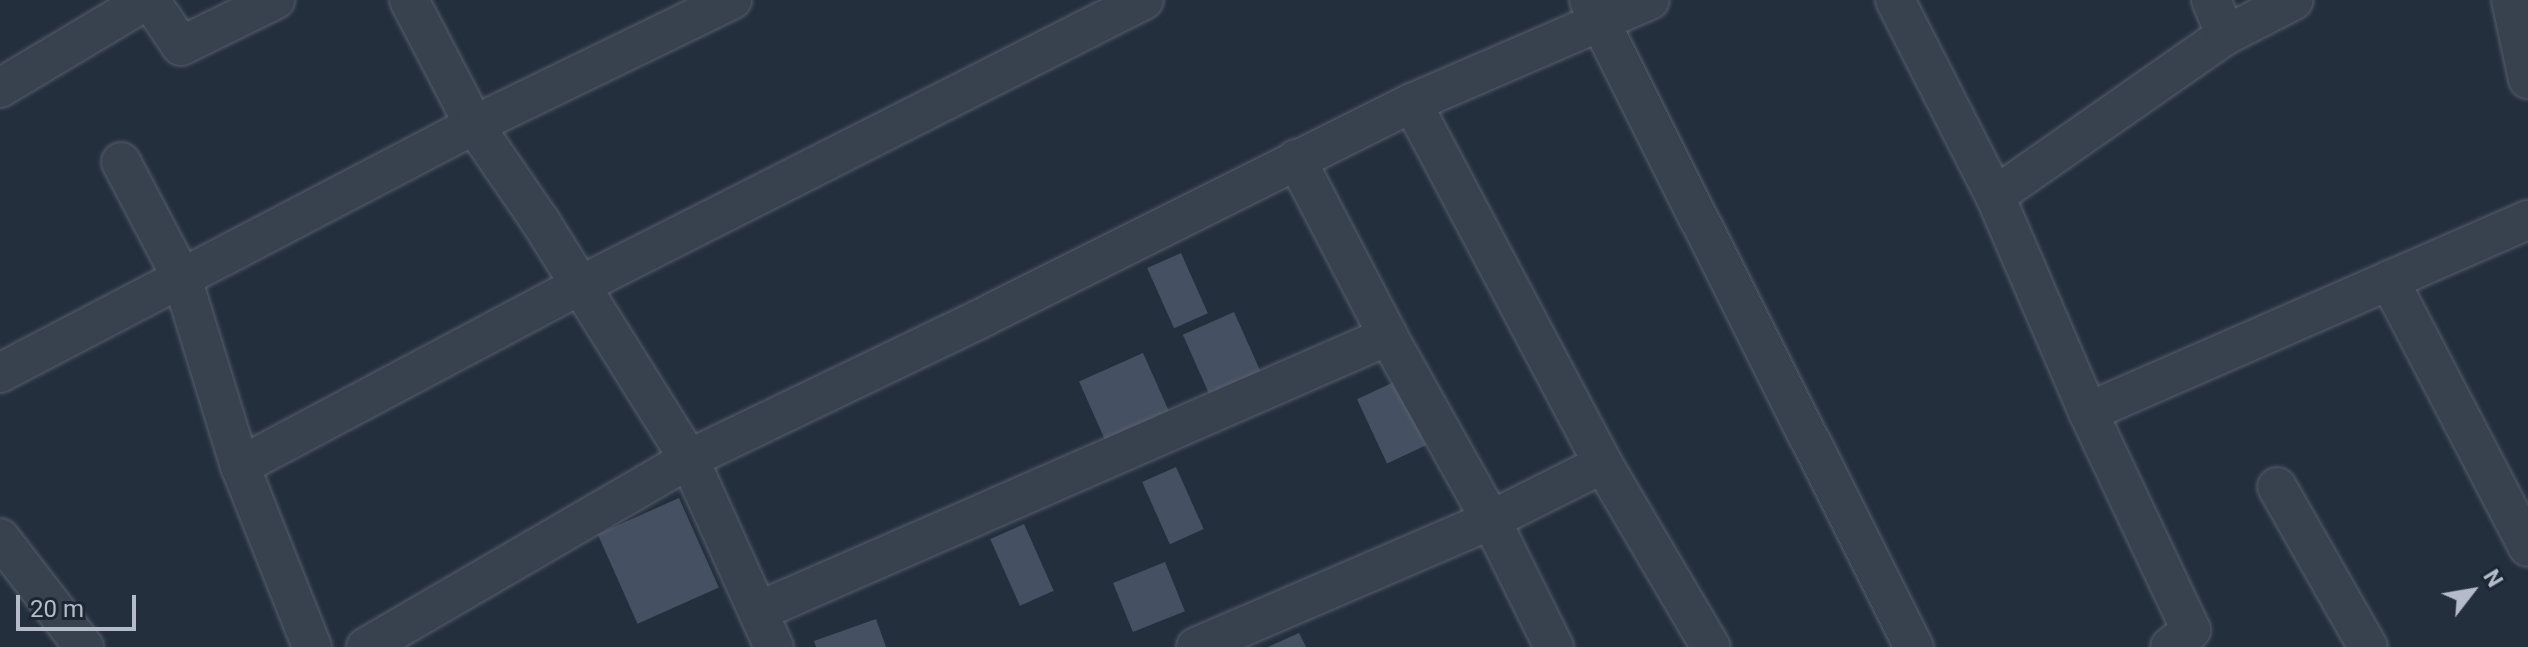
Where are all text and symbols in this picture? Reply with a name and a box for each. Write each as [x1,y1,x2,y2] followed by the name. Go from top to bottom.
[2432,551,2512,631] north arrow
[2478,565,2508,591] text: N
[20,579,140,629] scale bar
[30,595,84,623] text: 20 m

